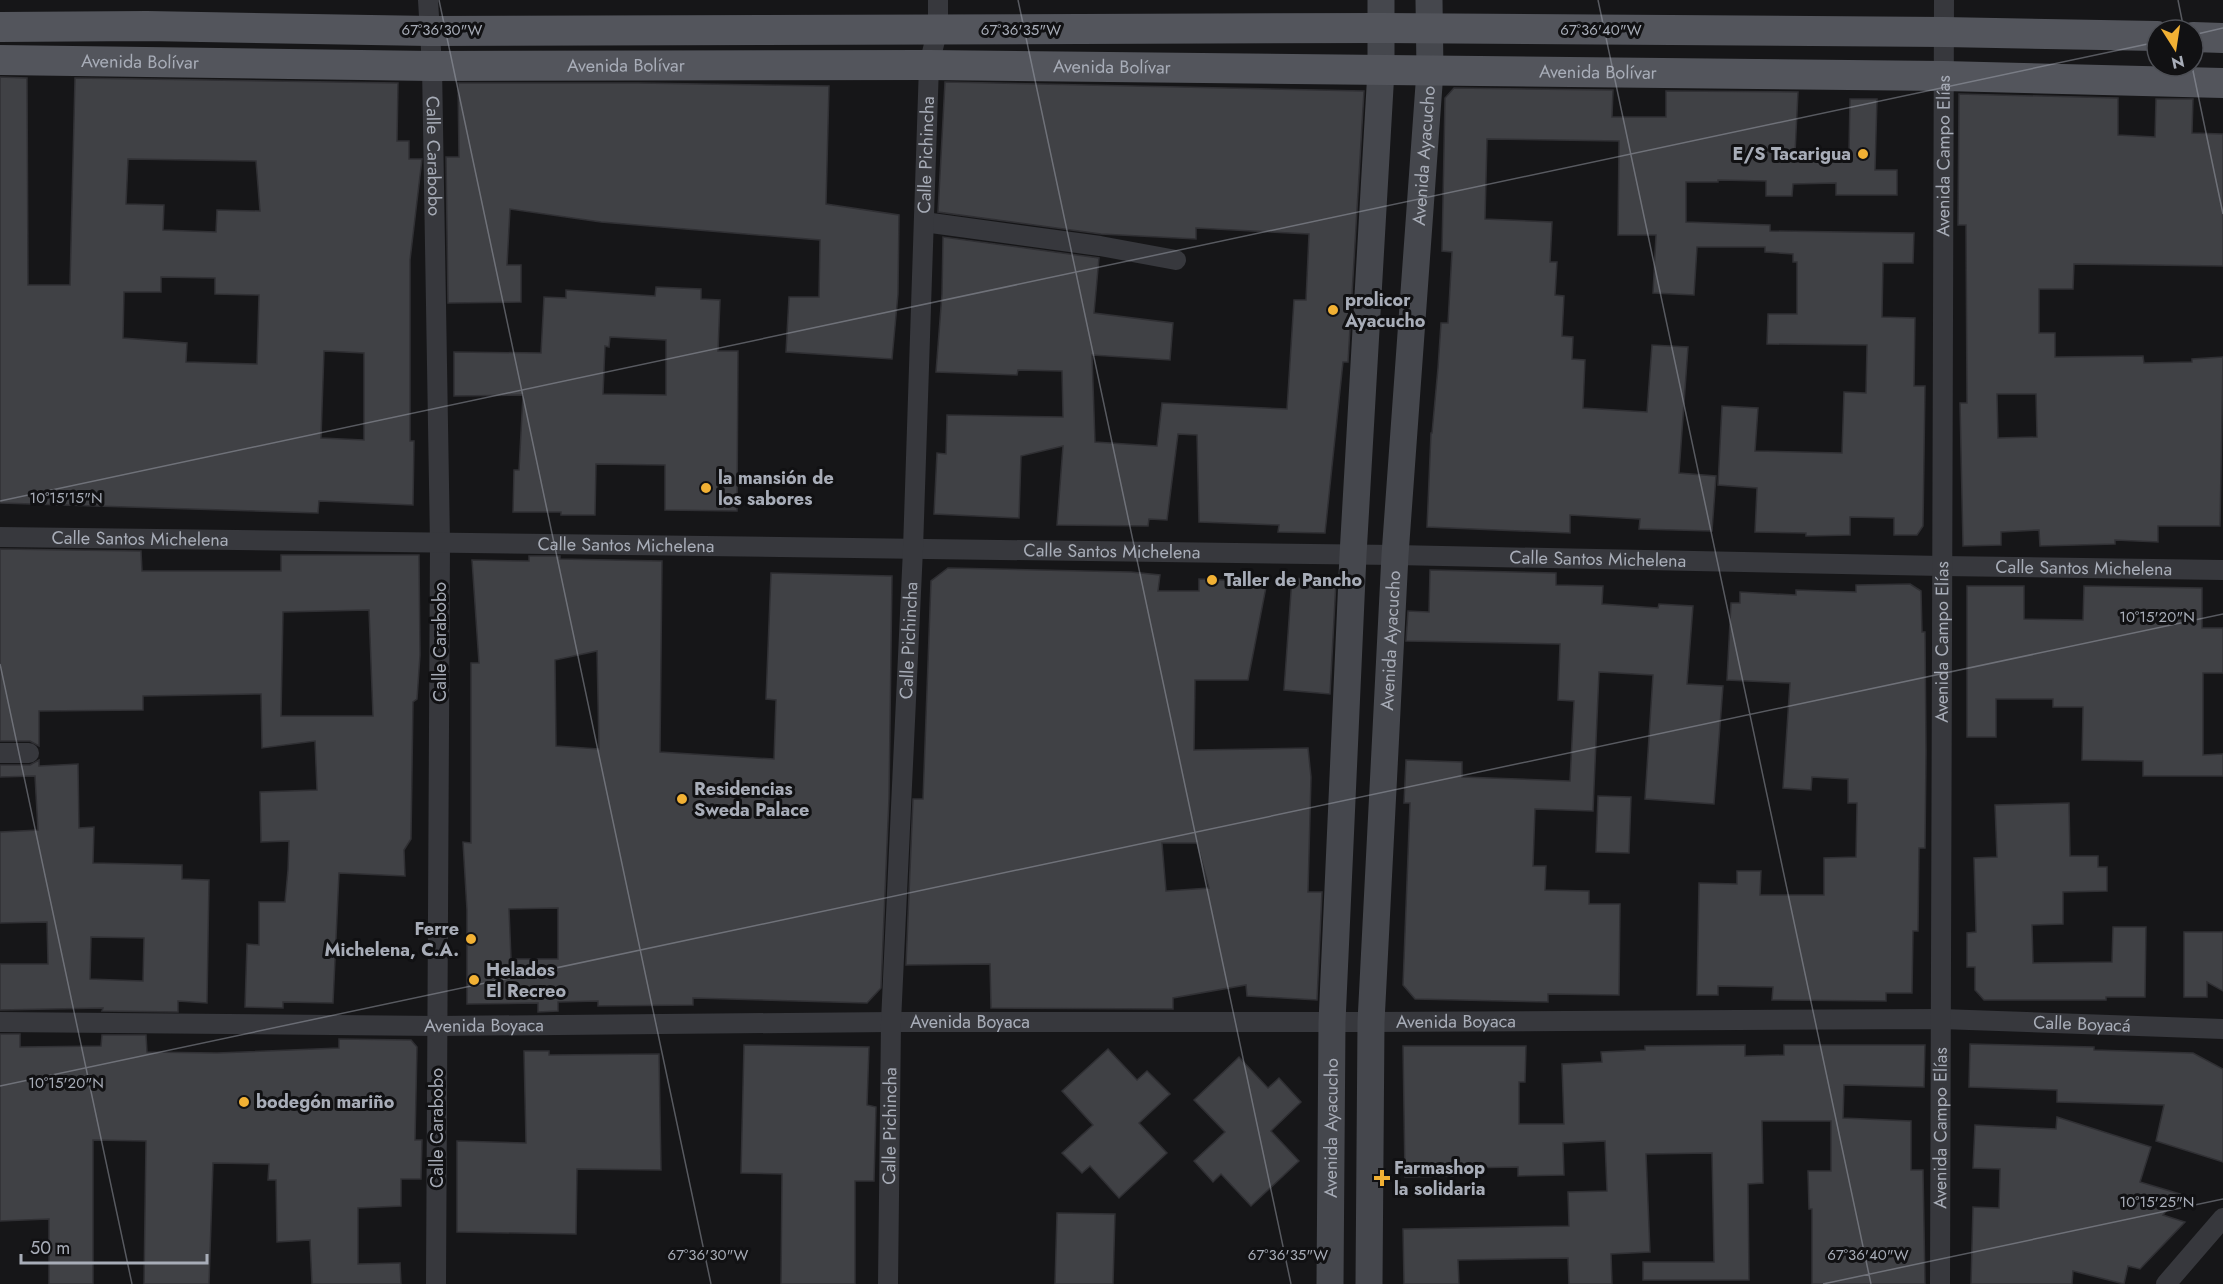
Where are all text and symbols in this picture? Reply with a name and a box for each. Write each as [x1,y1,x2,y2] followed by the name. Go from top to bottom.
[2145,18,2205,78] north arrow
[402,19,483,41] text: 67°36'30"W
[981,19,1061,41] text: 67°36'35"W
[1560,19,1642,41] text: 67°36'40"W
[81,48,200,76] street label: Avenida Bolívar
[2169,50,2187,75] text: N
[567,52,686,79] street label: Avenida Bolívar
[1053,53,1172,81] street label: Avenida Bolívar
[1539,59,1658,86] street label: Avenida Bolívar
[1930,75,1957,237] street label: Avenida Campo Elías
[1406,85,1442,226] street label: Avenida Ayacucho
[420,96,448,216] street label: Calle Carabobo
[911,96,941,214] street label: Calle Pichincha
[1733,141,1851,167] place label: E/S Tacarigua
[1856,147,1870,161] marker: E/S Tacarigua
[1344,287,1426,334] place label: prolicor Ayacucho
[1326,303,1340,317] marker: prolicor Ayacucho
[718,465,834,512] place label: la mansión de los sabores
[699,481,713,495] marker: la mansión de los sabores
[29,487,103,509] text: 10°15'15"N
[51,525,229,553] street label: Calle Santos Michelena
[537,531,715,559] street label: Calle Santos Michelena
[1023,537,1201,565] street label: Calle Santos Michelena
[1509,544,1687,574] street label: Calle Santos Michelena
[1995,554,2172,582] street label: Calle Santos Michelena
[1929,561,1955,723] street label: Avenida Campo Elías
[1224,567,1363,593] place label: Taller de Pancho
[1374,570,1407,711] street label: Avenida Ayacucho
[1205,573,1219,587] marker: Taller de Pancho
[893,581,924,700] street label: Calle Pichincha
[427,582,453,702] street label: Calle Carabobo
[2119,606,2195,628] text: 10°15'20"N
[694,776,809,823] place label: Residencias Sweda Palace
[675,792,689,806] marker: Residencias Sweda Palace
[324,916,459,963] place label: Ferre Michelena, C.A.
[464,932,478,946] marker: Ferre Michelena, C.A.
[486,957,566,1004] place label: Helados El Recreo
[467,973,481,987] marker: Helados El Recreo
[1396,1008,1516,1035] street label: Avenida Boyaca
[910,1009,1030,1035] street label: Avenida Boyaca
[2033,1009,2131,1039] street label: Calle Boyacá
[424,1012,544,1039] street label: Avenida Boyaca
[1927,1047,1954,1209] street label: Avenida Campo Elías
[1318,1058,1345,1198] street label: Avenida Ayacucho
[876,1067,903,1185] street label: Calle Pichincha
[424,1068,450,1188] street label: Calle Carabobo
[28,1072,104,1094] text: 10°15'20"N
[256,1089,395,1115] place label: bodegón mariño
[237,1095,251,1109] marker: bodegón mariño
[1394,1155,1486,1202] place label: Farmashop la solidaria
[1375,1171,1389,1185] marker: Farmashop la solidaria
[2119,1191,2195,1213] text: 10°15'25"N
[21,1227,207,1265] scale bar
[30,1235,70,1261] text: 50 m
[668,1244,749,1266] text: 67°36'30"W
[1248,1244,1328,1266] text: 67°36'35"W
[1827,1244,1909,1266] text: 67°36'40"W

